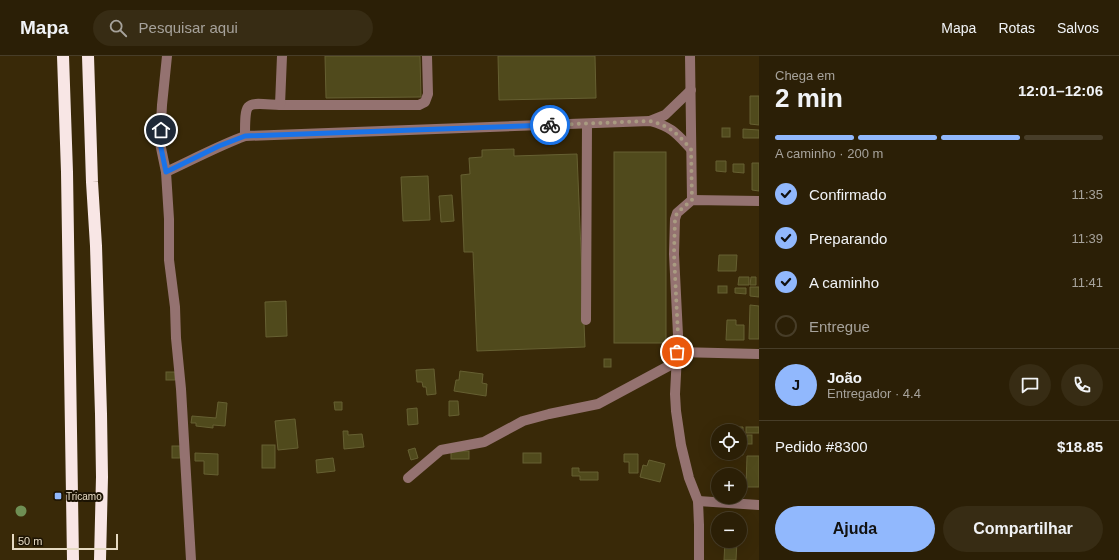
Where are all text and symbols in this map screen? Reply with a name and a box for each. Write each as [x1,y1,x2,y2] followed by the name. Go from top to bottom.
[93,10,373,46] search box
[20,17,69,38] text: Mapa
[107,17,129,39] icon: search
[139,19,238,36] text: Pesquisar aqui
[941,20,976,36] text: Mapa
[998,20,1035,36] text: Rotas
[1057,20,1099,36] text: Salvos
[775,68,835,83] text: Chega em
[1018,82,1103,99] text: 12:01–12:06
[775,83,843,113] text: 2 min
[530,105,570,145] courier
[144,113,178,147] pin
[539,114,561,136] icon: bike
[150,119,172,141] icon: home
[775,146,883,161] text: A caminho · 200 m
[775,183,797,205] icon: check
[809,186,887,203] text: Confirmado
[1071,187,1103,202] text: 11:35
[775,227,797,249] icon: check
[809,230,887,247] text: Preparando
[1071,231,1103,246] text: 11:39
[775,271,797,293] icon: check
[809,274,879,291] text: A caminho
[1071,275,1103,290] text: 11:41
[809,318,870,335] text: Entregue
[660,335,694,369] pin
[666,341,688,363] icon: bag
[1009,364,1051,406] button: chat
[1061,364,1103,406] button: phone
[827,369,862,386] text: João
[792,376,800,393] text: J
[827,386,921,401] text: Entregador · 4.4
[711,424,747,548] map controls
[711,424,747,460] button: locate
[775,438,868,455] text: Pedido #8300
[1057,438,1103,455] text: $18.85
[711,468,747,504] button: +
[53,491,63,501] marker: Tricamo
[66,491,102,502] place label: Tricamo
[775,506,935,552] button: Ajuda
[943,506,1103,552] button: Compartilhar
[711,512,747,548] button: −
[12,532,118,551] scale bar
[18,535,42,547] text: 50 m

